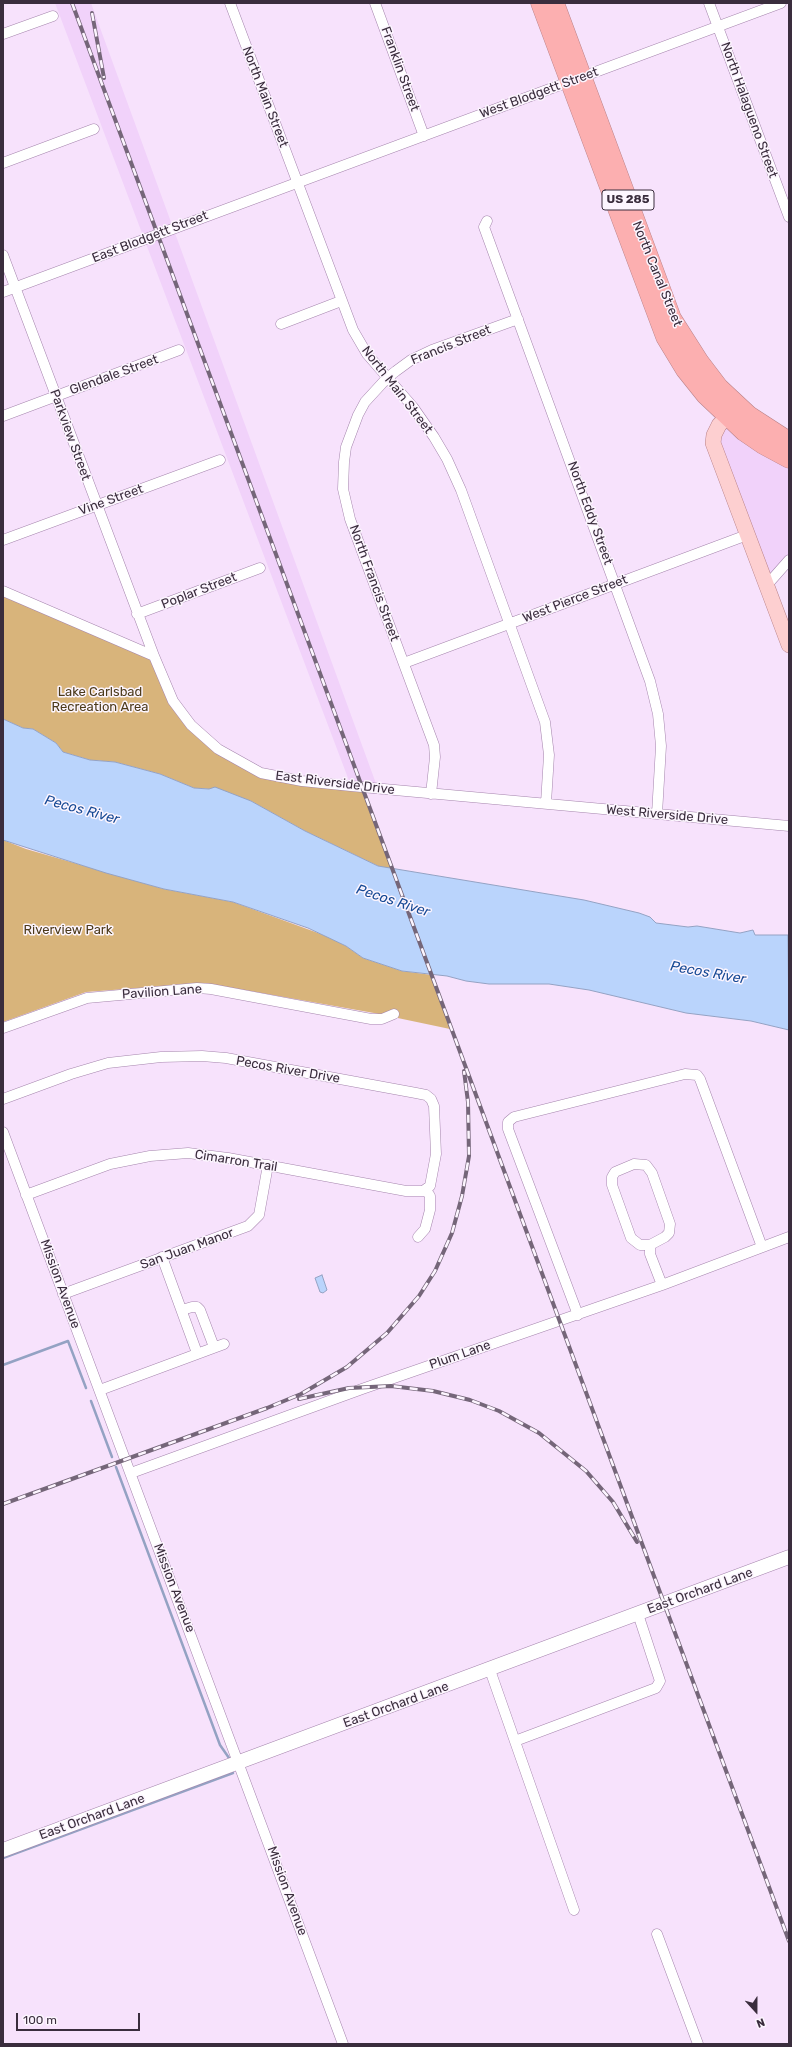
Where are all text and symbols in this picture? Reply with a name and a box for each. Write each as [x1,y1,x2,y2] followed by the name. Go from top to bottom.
[377,25,423,113] street label: Franklin Street
[717,40,781,180] street label: North Halagueno Street
[239,44,291,150] street label: North Main Street
[477,64,601,122] street label: West Blodgett Street
[602,190,654,210] road number: US 285
[90,208,210,266] street label: East Blodgett Street
[629,219,685,329] street label: North Canal Street
[409,322,493,368] street label: Francis Street
[358,343,436,437] street label: North Main Street
[68,352,160,398] street label: Glendale Street
[46,387,94,483] street label: Parkview Street
[564,459,616,567] street label: North Eddy Street
[77,481,145,519] street label: Vine Street
[346,523,402,643] street label: North Francis Street
[159,569,239,613] street label: Poplar Street
[520,572,630,626] street label: West Pierce Street
[52,684,148,715] park label: Lake Carlsbad Recreation Area
[274,768,396,798] street label: East Riverside Drive
[43,792,121,828] water label: Pecos River
[605,802,729,828] street label: West Riverside Drive
[354,881,432,921] water label: Pecos River
[24,922,112,938] park label: Riverview Park
[669,958,747,988] water label: Pecos River
[122,981,202,1003] street label: Pavilion Lane
[235,1053,341,1087] street label: Pecos River Drive
[193,1147,279,1175] street label: Cimarron Trail
[138,1225,236,1273] street label: San Juan Manor
[37,1237,83,1331] street label: Mission Avenue
[427,1337,493,1373] street label: Plum Lane
[150,1541,198,1635] street label: Mission Avenue
[645,1565,755,1617] street label: East Orchard Lane
[341,1679,451,1731] street label: East Orchard Lane
[37,1791,147,1843] street label: East Orchard Lane
[264,1844,310,1938] street label: Mission Avenue
[736,1991,776,2031] north arrow
[18,2005,142,2031] scale bar
[23,2013,57,2027] text: 100 m
[754,2015,767,2030] text: N

